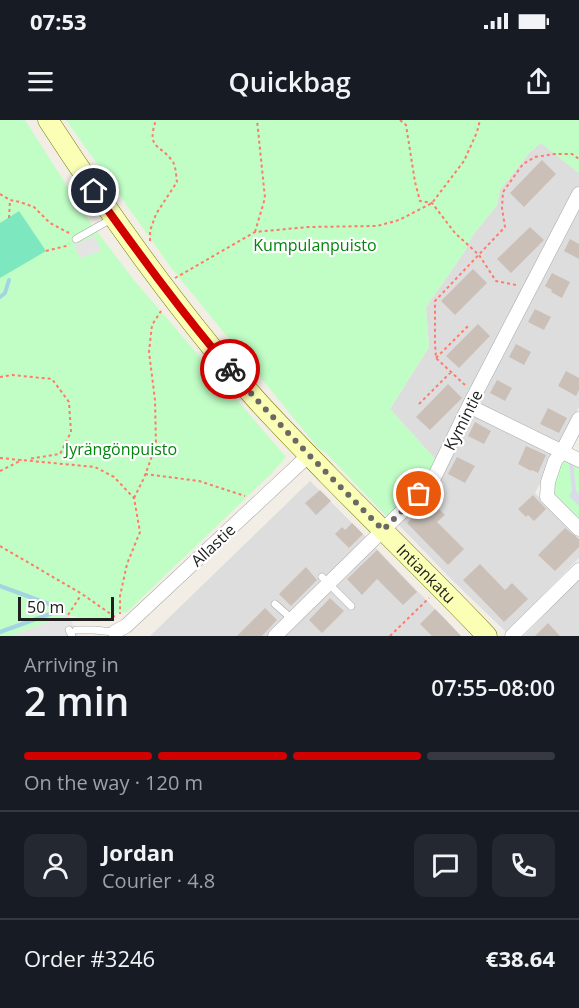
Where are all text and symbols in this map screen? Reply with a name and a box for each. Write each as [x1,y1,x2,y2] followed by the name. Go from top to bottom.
[30,6,87,36] text: 07:53
[228,63,351,100] text: Quickbag
[24,65,57,98] icon: menu
[522,65,555,98] icon: share
[68,165,119,216] pin
[77,174,110,207] icon: home
[253,234,377,256] park label: Kumpulanpuisto
[200,339,260,399] courier
[214,353,247,386] icon: bike
[438,386,488,454] street label: Kymintie
[63,438,177,460] park label: Jyrängönpuisto
[393,468,444,519] pin
[402,477,435,510] icon: bag
[186,519,240,571] street label: Allastie
[392,539,460,608] street label: Intiankatu
[18,594,114,622] scale bar
[27,596,64,618] text: 50 m
[24,651,119,678] text: Arriving in
[431,672,555,702] text: 07:55–08:00
[24,674,129,727] text: 2 min
[24,769,203,796] text: On the way · 120 m
[24,834,87,897] button: person
[414,834,477,897] button: chat
[492,834,555,897] button: phone
[102,837,175,867] text: Jordan
[102,867,215,894] text: Courier · 4.8
[24,943,155,973] text: Order #3246
[486,943,555,973] text: €38.64

